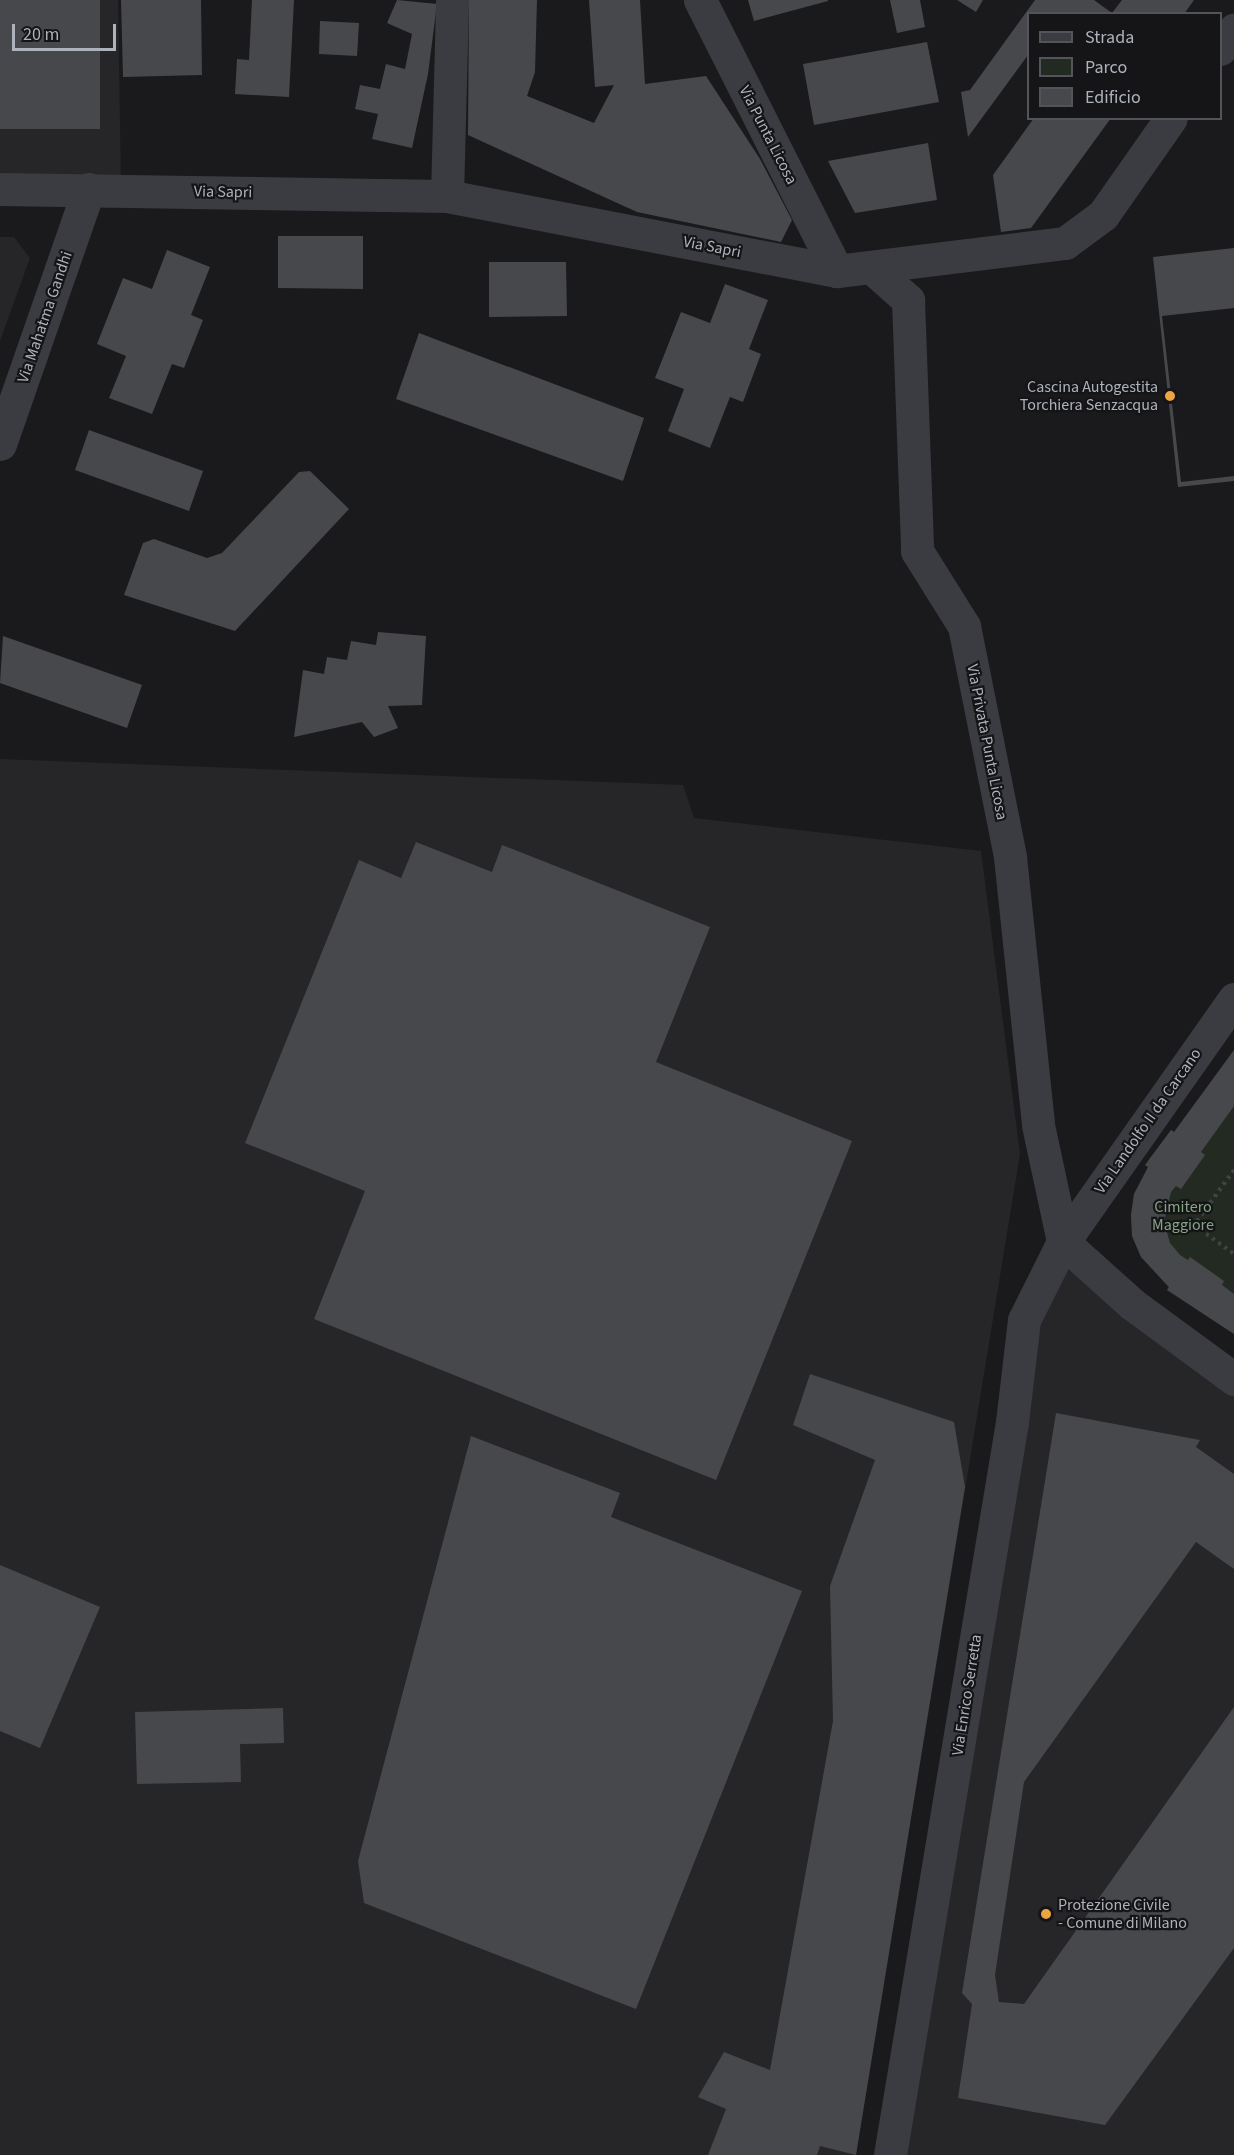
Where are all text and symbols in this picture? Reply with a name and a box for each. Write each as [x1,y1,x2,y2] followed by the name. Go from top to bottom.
[15,12,118,50] scale bar
[1027,12,1222,120] legend
[23,22,59,47] text: 20 m
[1085,25,1134,50] text: Strada
[1085,55,1127,80] text: Parco
[735,82,801,188] street label: Via Punta Licosa
[1085,85,1141,110] text: Edificio
[194,182,252,202] street label: Via Sapri
[681,232,743,262] street label: Via Sapri
[13,249,77,385] street label: Via Mahatma Gandhi
[1020,377,1158,415] place label: Cascina Autogestita Torchiera Senzacqua
[1163,389,1177,403] marker: Cascina Autogestita Torchiera Senzacqua
[962,663,1012,821] street label: Via Privata Punta Licosa
[1091,1045,1205,1197] street label: Via Landolfo II da Carcano
[1152,1197,1214,1235] park label: Cimitero Maggiore
[948,1633,986,1757] street label: Via Enrico Serretta
[1058,1895,1187,1933] place label: Protezione Civile - Comune di Milano
[1039,1907,1053,1921] marker: Protezione Civile - Comune di Milano

